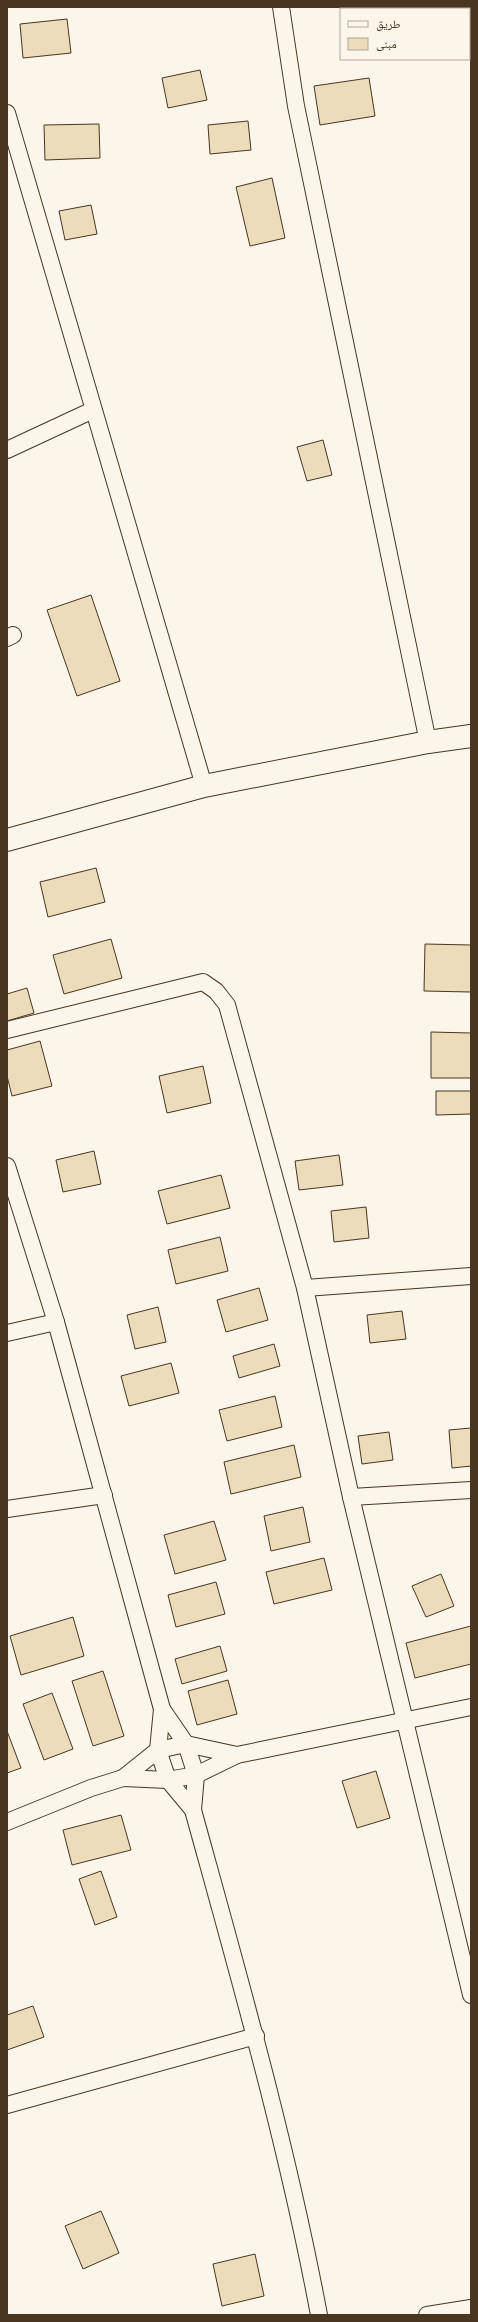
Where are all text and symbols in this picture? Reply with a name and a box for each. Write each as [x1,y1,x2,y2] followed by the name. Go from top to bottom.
[340,8,470,60] legend
[376,17,401,31] text: طريق
[376,37,397,51] text: مبنى

